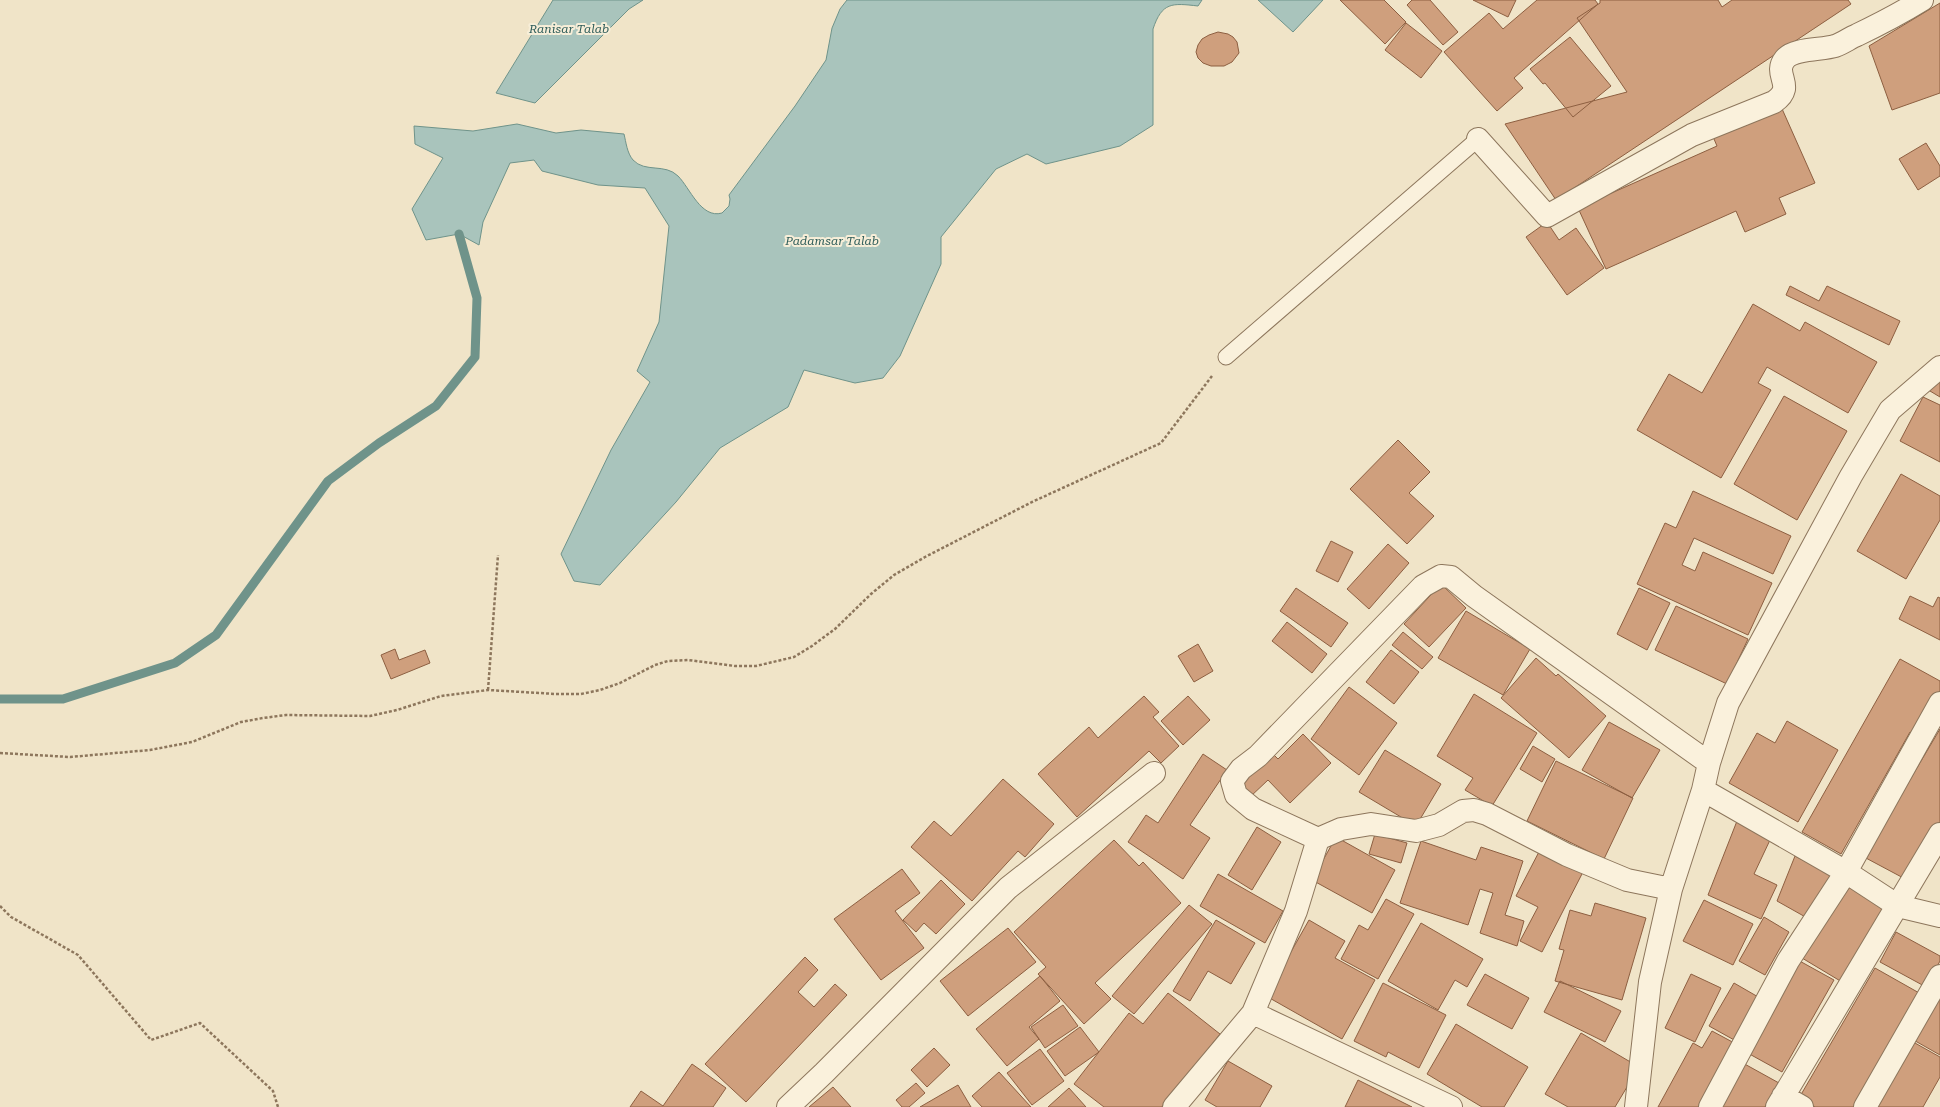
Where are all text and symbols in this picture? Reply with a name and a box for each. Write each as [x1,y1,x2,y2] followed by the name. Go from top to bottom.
[528,22,609,36] water label: Ranisar Talab
[784,234,879,248] water label: Padamsar Talab

